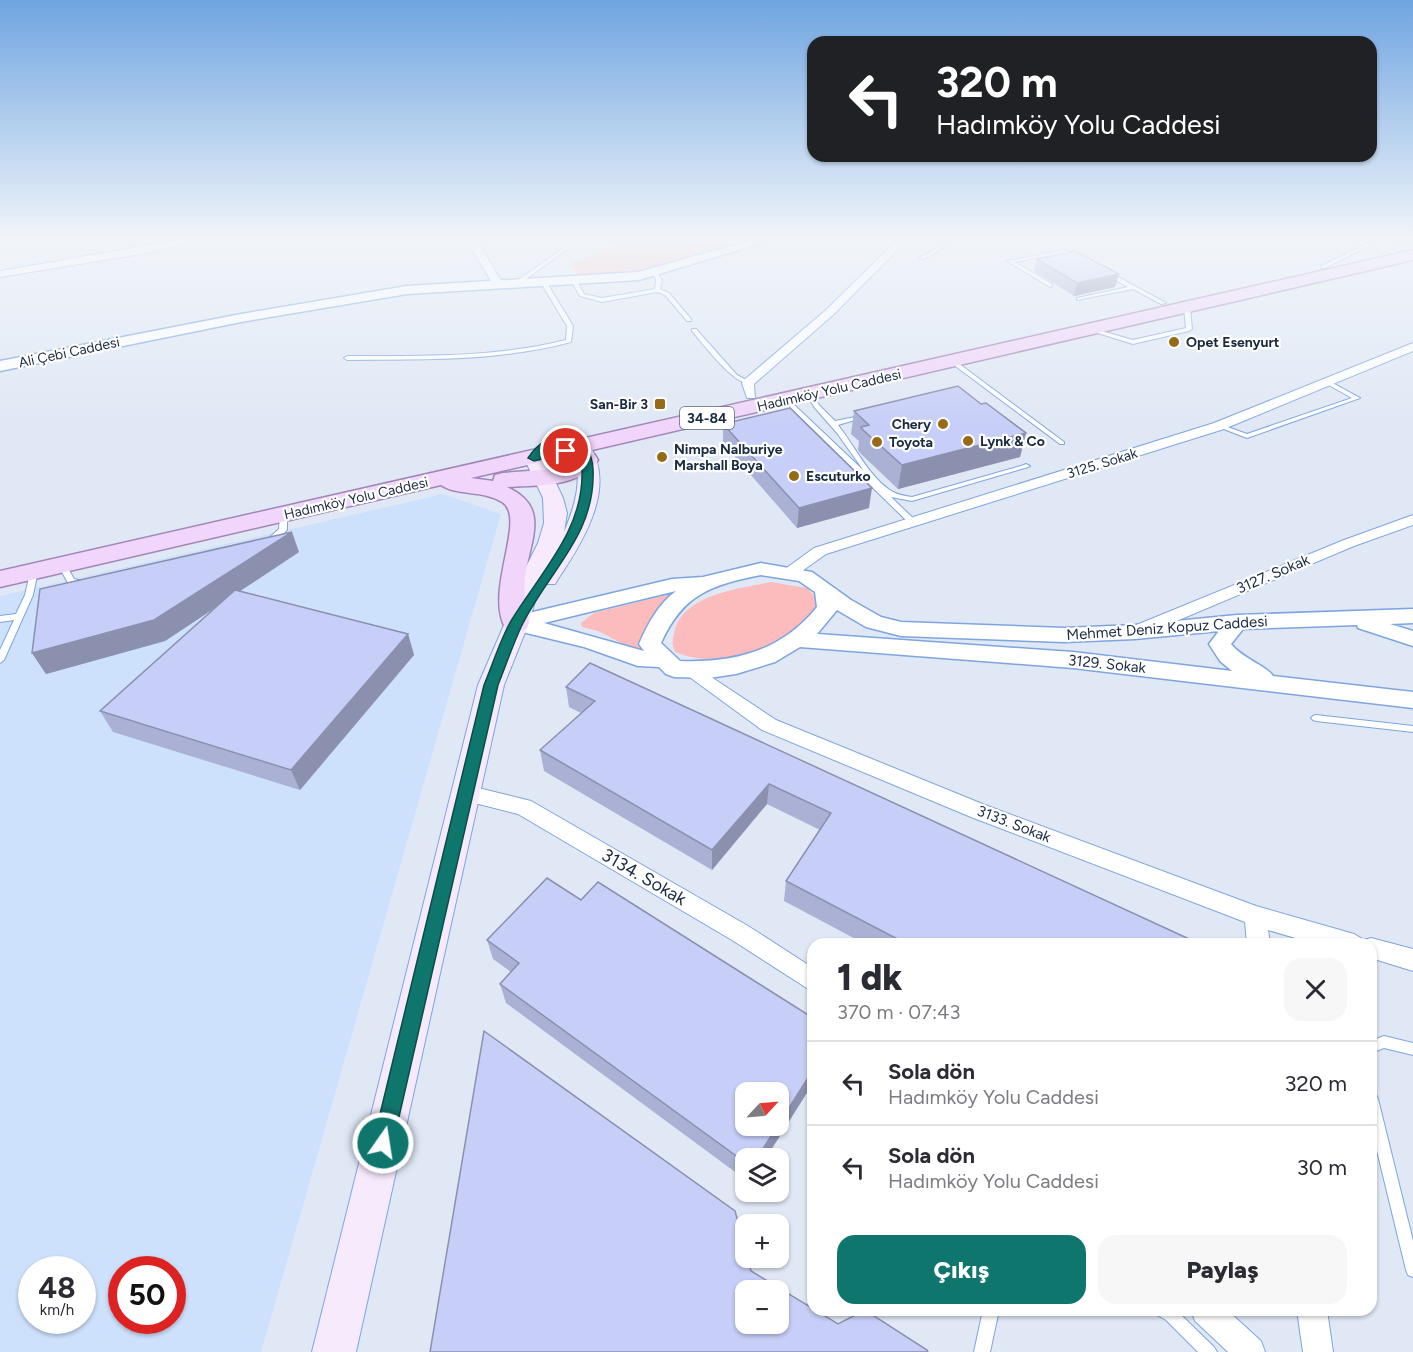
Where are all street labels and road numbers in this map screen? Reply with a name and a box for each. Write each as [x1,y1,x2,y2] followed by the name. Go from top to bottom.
[17,333,121,372] street label: Ali Çebi Caddesi
[755,366,903,415] street label: Hadımköy Yolu Caddesi
[680,407,734,429] road number: 34-84
[1065,445,1140,482] street label: 3125. Sokak
[282,474,430,523] street label: Hadımköy Yolu Caddesi
[1234,550,1313,597] street label: 3127. Sokak
[1066,612,1268,644] street label: Mehmet Deniz Kopuz Caddesi
[1067,651,1147,677] street label: 3129. Sokak
[975,802,1054,847] street label: 3133. Sokak
[598,844,691,910] street label: 3134. Sokak

